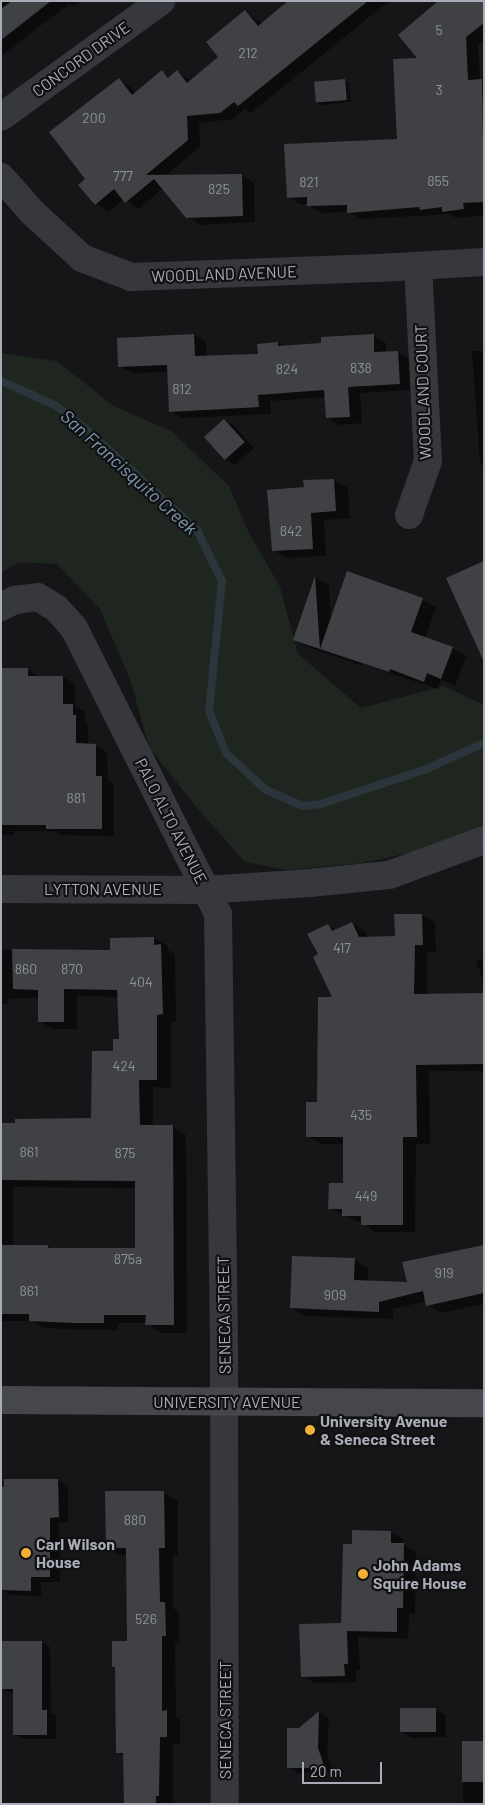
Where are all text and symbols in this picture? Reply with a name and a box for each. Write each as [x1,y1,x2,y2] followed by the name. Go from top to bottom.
[29,17,133,101] street label: CONCORD DRIVE
[435,22,443,38] house number: 5
[238,45,258,61] house number: 212
[435,82,443,98] house number: 3
[82,110,106,126] house number: 200
[113,168,133,184] house number: 777
[427,173,449,189] house number: 855
[299,174,319,190] house number: 821
[208,181,230,197] house number: 825
[151,262,297,286] street label: WOODLAND AVENUE
[411,324,435,460] street label: WOODLAND COURT
[350,360,372,376] house number: 838
[276,361,298,377] house number: 824
[172,381,192,397] house number: 812
[56,405,202,539] water label: San Francisquito Creek
[280,523,302,539] house number: 842
[131,755,211,887] street label: PALO ALTO AVENUE
[66,790,86,806] house number: 881
[44,879,162,899] street label: LYTTON AVENUE
[333,940,351,956] house number: 417
[15,961,37,977] house number: 860
[61,961,83,977] house number: 870
[129,974,153,990] house number: 404
[113,1058,135,1074] house number: 424
[350,1107,372,1123] house number: 435
[19,1144,39,1160] house number: 861
[114,1145,136,1161] house number: 875
[355,1188,377,1204] house number: 449
[114,1251,142,1267] house number: 875a
[213,1256,235,1374] street label: SENECA STREET
[434,1265,454,1281] house number: 919
[19,1283,39,1299] house number: 861
[324,1287,346,1303] house number: 909
[153,1392,301,1412] street label: UNIVERSITY AVENUE
[320,1411,448,1449] place label: University Avenue & Seneca Street
[304,1424,316,1436] marker: University Avenue & Seneca Street
[124,1512,146,1528] house number: 880
[36,1534,115,1572] place label: Carl Wilson House
[20,1547,32,1559] marker: Carl Wilson House
[373,1555,467,1593] place label: John Adams Squire House
[357,1568,369,1580] marker: John Adams Squire House
[135,1611,157,1627] house number: 526
[215,1661,235,1779] street label: SENECA STREET
[305,1752,385,1784] scale bar
[310,1762,342,1780] text: 20 m

